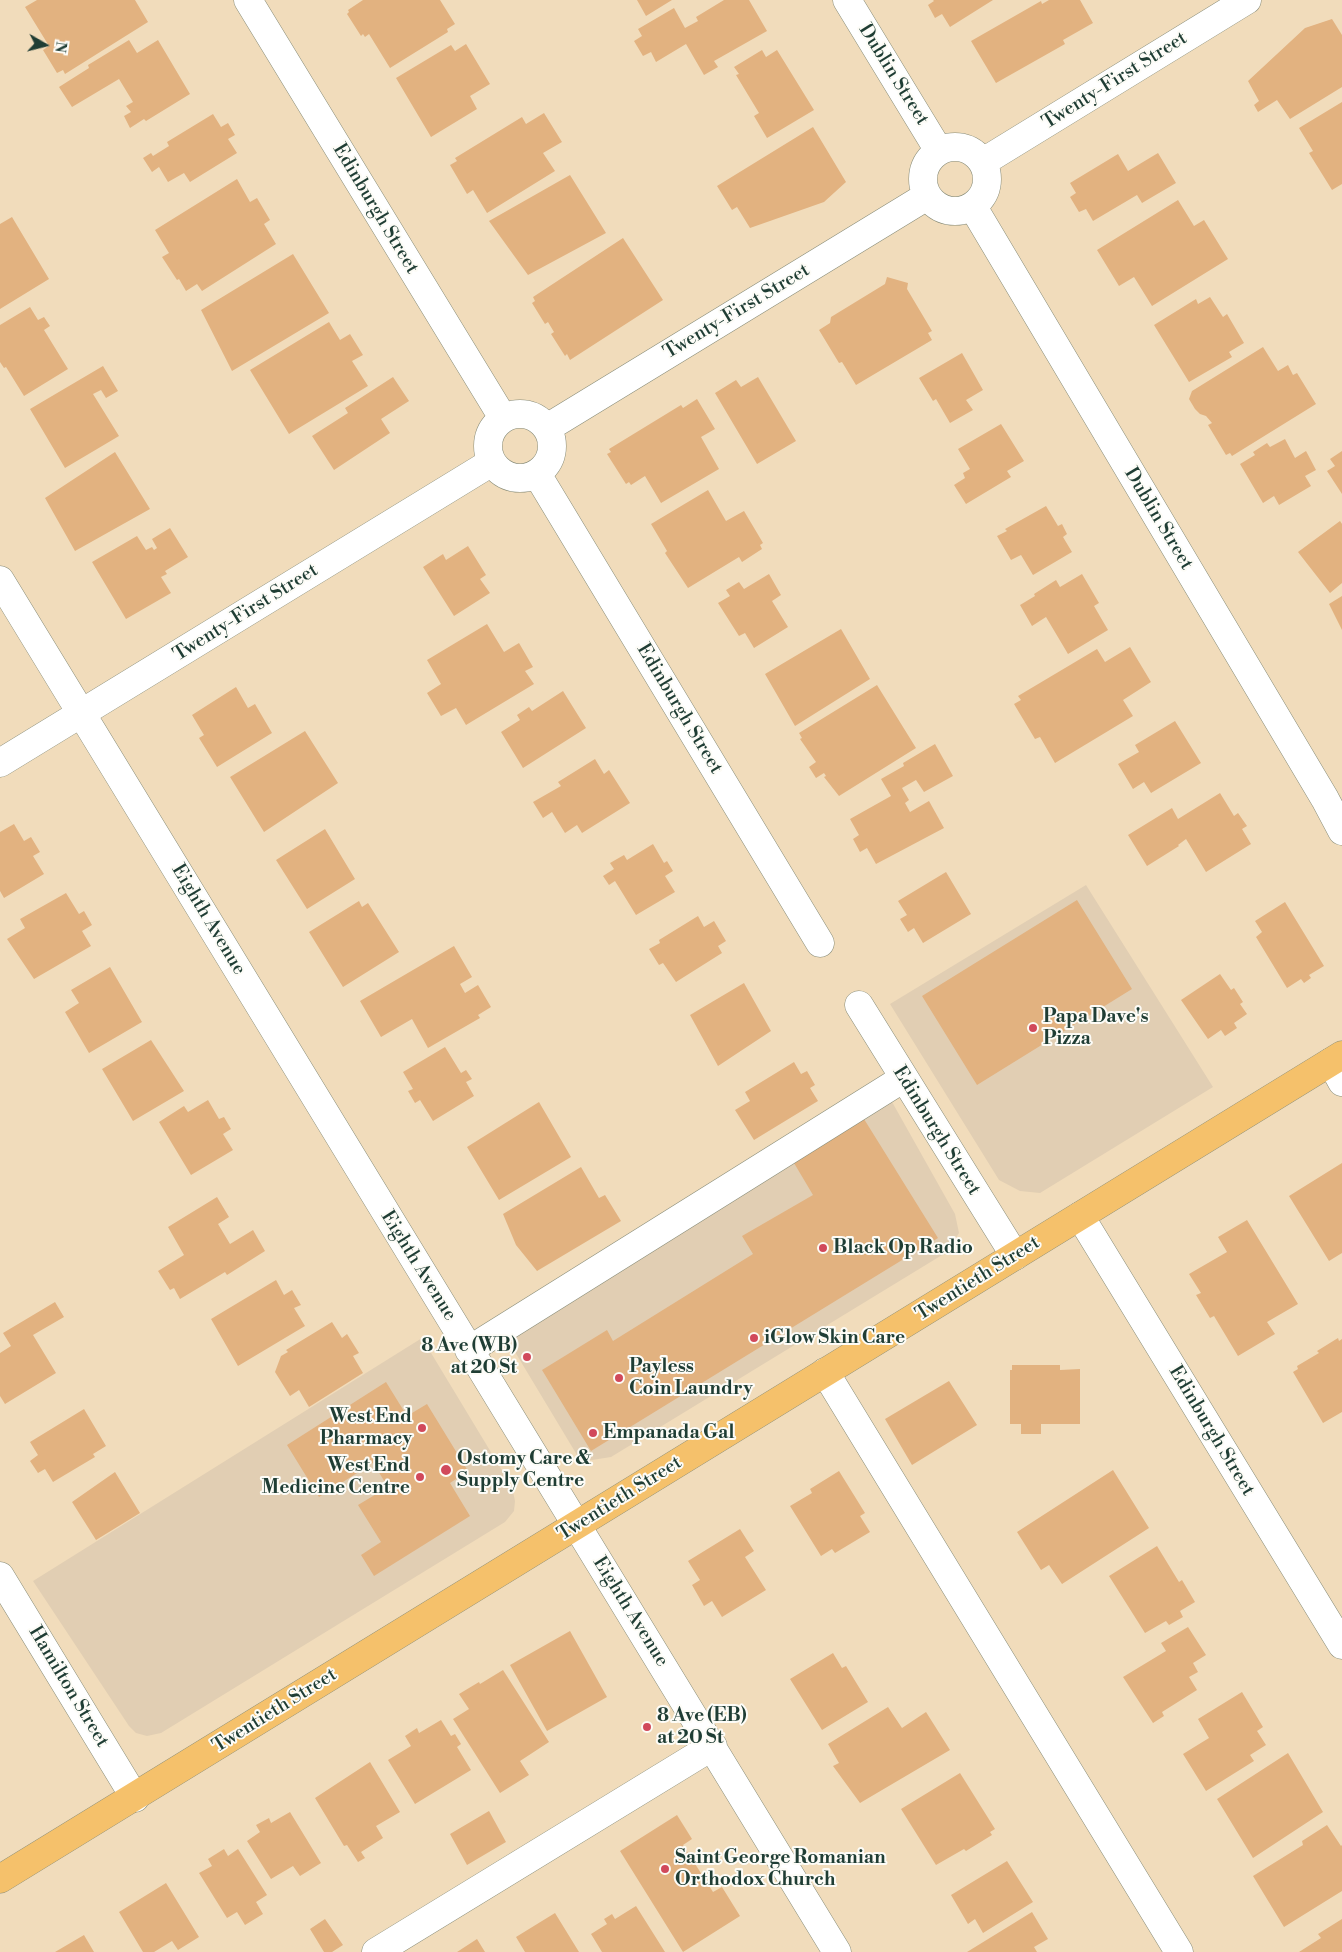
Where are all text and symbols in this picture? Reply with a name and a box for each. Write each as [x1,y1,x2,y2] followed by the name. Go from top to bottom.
[20,20,70,70] north arrow
[853,20,933,130] street label: Dublin Street
[1038,27,1192,135] street label: Twenty-First Street
[50,40,70,54] text: N
[327,140,423,278] street label: Edinburgh Street
[660,259,814,365] street label: Twenty-First Street
[1119,464,1197,574] street label: Dublin Street
[169,559,323,667] street label: Twenty-First Street
[631,640,727,778] street label: Edinburgh Street
[166,860,250,980] street label: Eighth Avenue
[1043,1006,1149,1050] place label: Papa Dave's Pizza
[1027,1022,1039,1034] marker: Papa Dave's Pizza
[887,1062,985,1200] street label: Edinburgh Street
[375,1207,461,1325] street label: Eighth Avenue
[912,1232,1044,1326] street label: Twentieth Street
[833,1237,973,1259] place label: Black Op Radio
[817,1242,829,1254] marker: Black Op Radio
[764,1327,905,1349] place label: iGlow Skin Care
[748,1332,760,1344] marker: iGlow Skin Care
[421,1335,517,1379] place label: 8 Ave (WB) at 20 St
[521,1351,533,1363] marker: 8 Ave (WB) at 20 St
[629,1356,753,1400] place label: Payless Coin Laundry
[1163,1362,1259,1500] street label: Edinburgh Street
[613,1372,625,1384] marker: Payless Coin Laundry
[320,1406,412,1450] place label: West End Pharmacy
[416,1422,428,1434] marker: West End Pharmacy
[603,1422,734,1444] place label: Empanada Gal
[587,1427,599,1439] marker: Empanada Gal
[457,1448,591,1492] place label: Ostomy Care & Supply Centre
[554,1452,686,1546] street label: Twentieth Street
[262,1455,410,1499] place label: West End Medicine Centre
[439,1463,453,1477] marker: Ostomy Care & Supply Centre
[414,1471,426,1483] marker: West End Medicine Centre
[587,1553,673,1671] street label: Eighth Avenue
[23,1622,113,1752] street label: Hamilton Street
[209,1664,341,1758] street label: Twentieth Street
[657,1705,747,1749] place label: 8 Ave (EB) at 20 St
[641,1721,653,1733] marker: 8 Ave (EB) at 20 St
[675,1847,886,1891] place label: Saint George Romanian Orthodox Church
[659,1863,671,1875] marker: Saint George Romanian Orthodox Church

